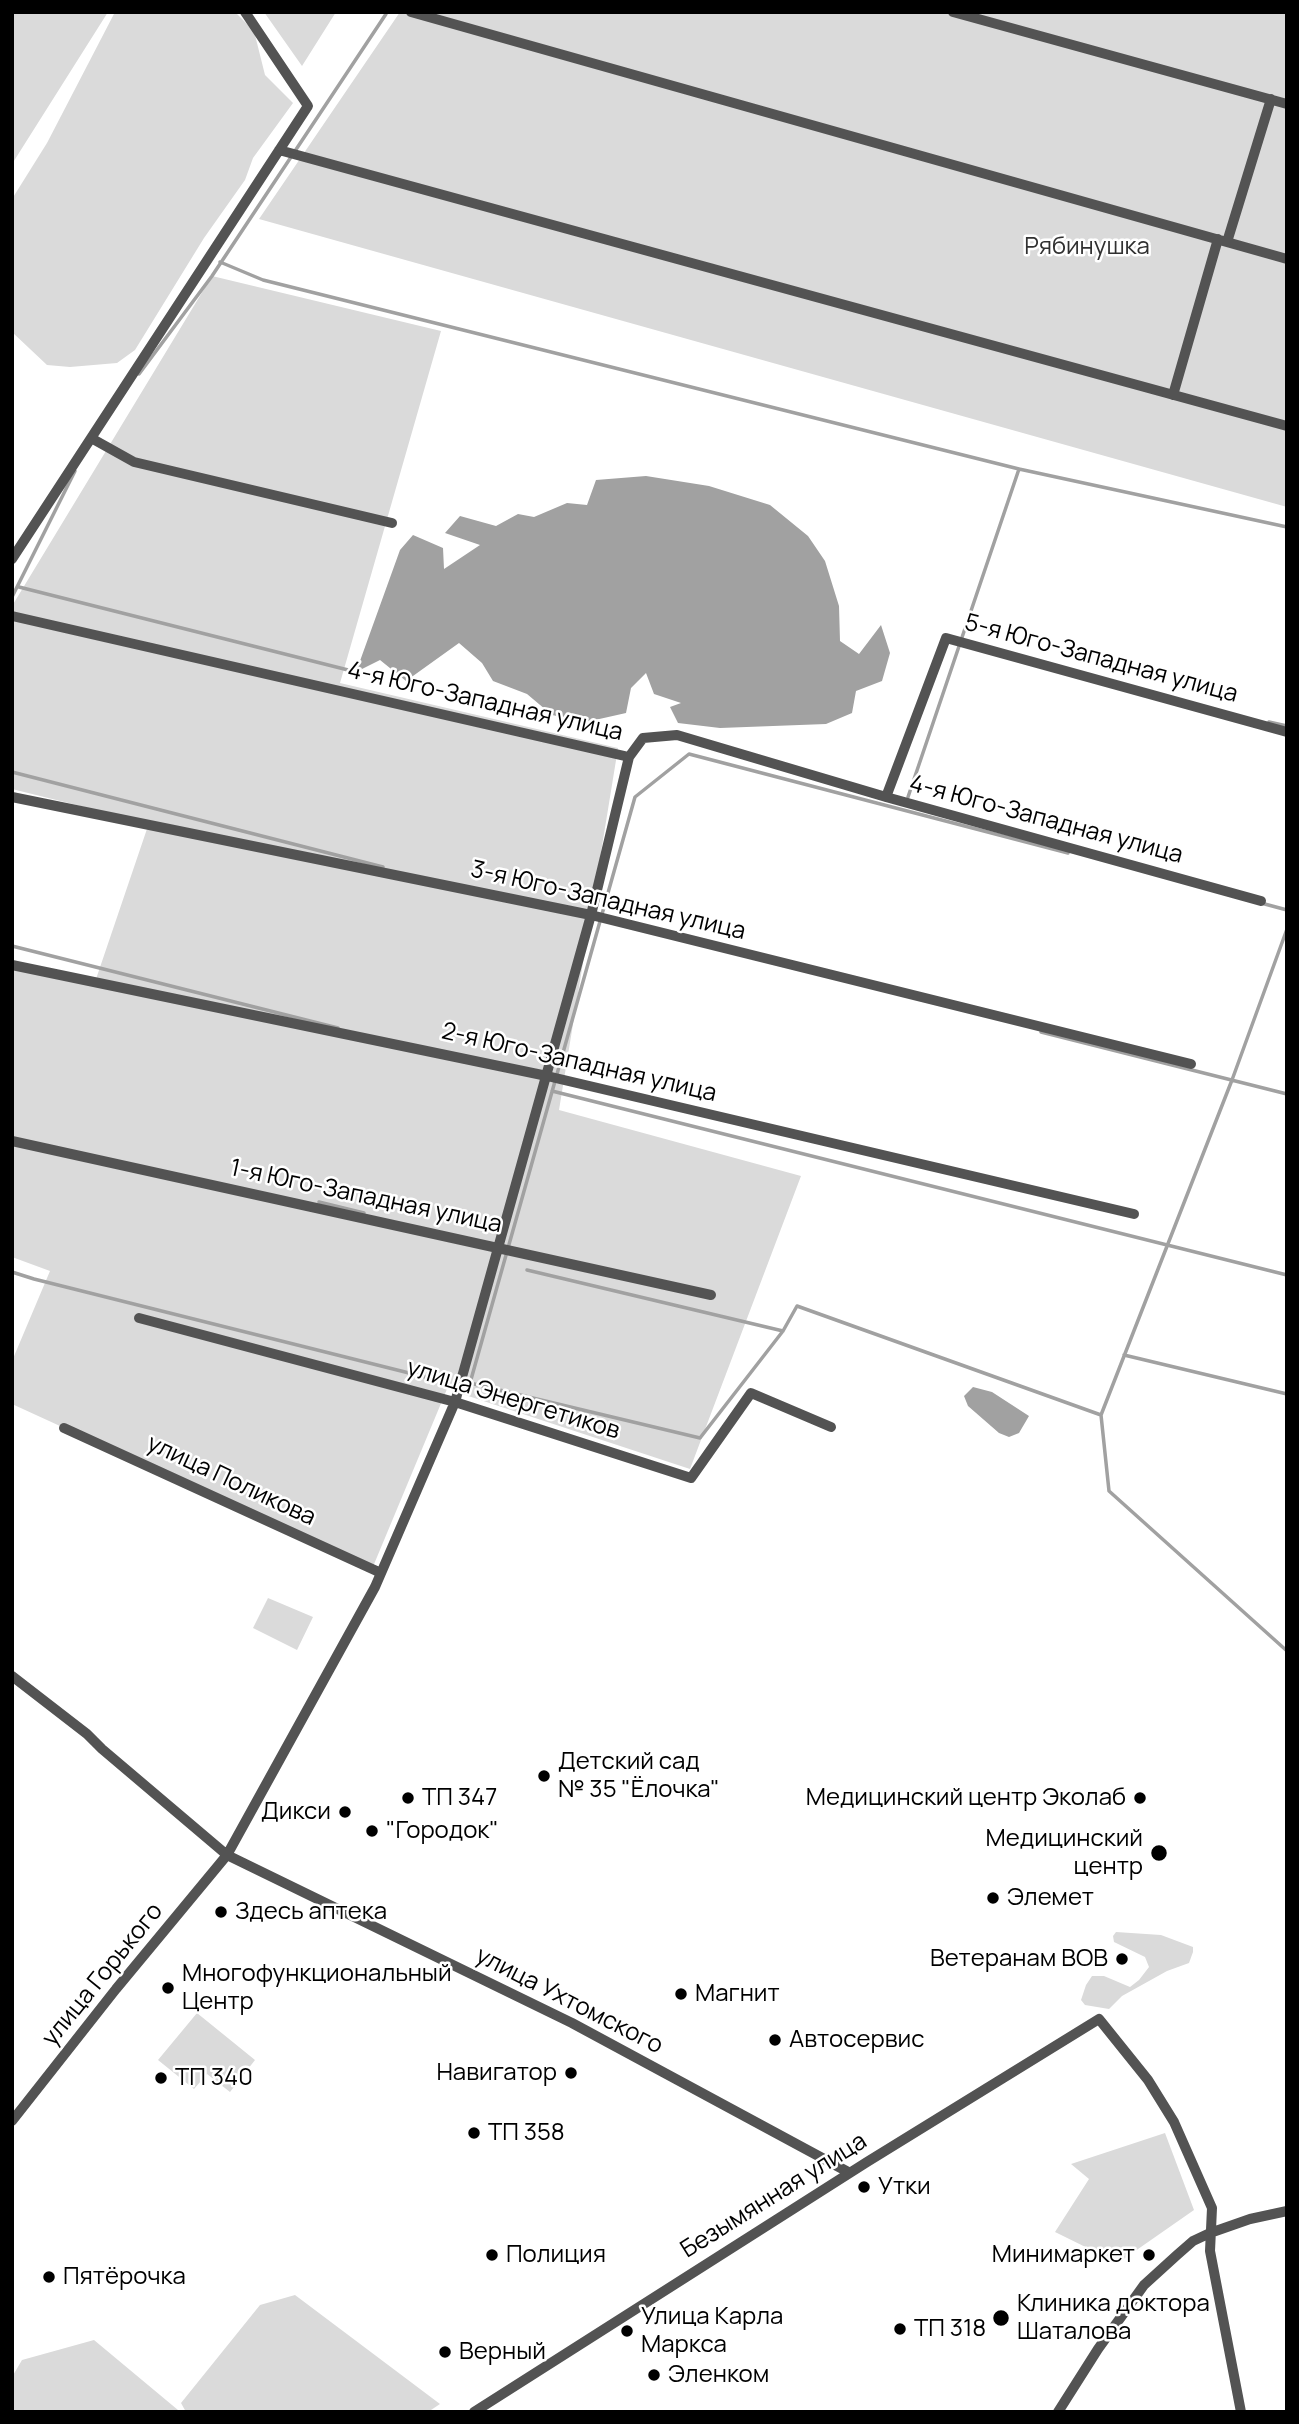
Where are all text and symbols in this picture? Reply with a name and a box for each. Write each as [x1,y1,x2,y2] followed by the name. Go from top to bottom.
[1024,233,1150,261] park label: Рябинушка
[961,609,1241,709] street label: 5-я Юго-Западная улица
[344,656,626,748] street label: 4-я Юго-Западная улица
[906,770,1186,870] street label: 4-я Юго-Западная улица
[468,855,748,947] street label: 3-я Юго-Западная улица
[439,1017,719,1109] street label: 2-я Юго-Западная улица
[227,1154,505,1240] street label: 1-я Юго-Западная улица
[403,1354,623,1446] street label: улица Энергетиков
[142,1429,320,1533] street label: улица Поликова
[558,1748,720,1804] place label: Детский сад № 35 "Ёлочка"
[536,1768,552,1784] marker: Детский сад № 35 "Ёлочка"
[422,1784,497,1812] place label: ТП 347
[806,1784,1126,1812] place label: Медицинский центр Эколаб
[400,1790,416,1806] marker: ТП 347
[1132,1790,1148,1806] marker: Медицинский центр Эколаб
[261,1798,331,1826] place label: Дикси
[337,1804,353,1820] marker: Дикси
[386,1817,499,1845] place label: "Городок"
[364,1823,380,1839] marker: "Городок"
[986,1825,1143,1881] place label: Медицинский центр
[1149,1843,1169,1863] marker: Медицинский центр
[1007,1884,1094,1912] place label: Элемет
[985,1890,1001,1906] marker: Элемет
[37,1898,169,2052] street label: улица Горького
[235,1898,387,1926] place label: Здесь аптека
[213,1904,229,1920] marker: Здесь аптека
[470,1941,668,2061] street label: улица Ухтомского
[930,1945,1108,1973] place label: Ветеранам ВОВ
[1114,1951,1130,1967] marker: Ветеранам ВОВ
[182,1960,452,2016] place label: Многофункциональный Центр
[160,1980,176,1996] marker: Многофункциональный Центр
[695,1980,780,2008] place label: Магнит
[673,1986,689,2002] marker: Магнит
[789,2026,924,2054] place label: Автосервис
[767,2032,783,2048] marker: Автосервис
[436,2059,557,2087] place label: Навигатор
[175,2064,253,2092] place label: ТП 340
[563,2065,579,2081] marker: Навигатор
[153,2070,169,2086] marker: ТП 340
[488,2119,565,2147] place label: ТП 358
[466,2125,482,2141] marker: ТП 358
[676,2127,872,2265] street label: Безымянная улица
[878,2173,931,2201] place label: Утки
[856,2179,872,2195] marker: Утки
[506,2241,606,2269] place label: Полиция
[992,2241,1135,2269] place label: Минимаркет
[484,2247,500,2263] marker: Полиция
[1141,2247,1157,2263] marker: Минимаркет
[63,2263,186,2291] place label: Пятёрочка
[41,2269,57,2285] marker: Пятёрочка
[1017,2290,1210,2346] place label: Клиника доктора Шаталова
[641,2303,783,2359] place label: Улица Карла Маркса
[991,2308,1011,2328] marker: Клиника доктора Шаталова
[914,2315,986,2343] place label: ТП 318
[892,2321,908,2337] marker: ТП 318
[619,2323,635,2339] marker: Улица Карла Маркса
[459,2338,546,2366] place label: Верный
[437,2344,453,2360] marker: Верный
[668,2361,769,2389] place label: Эленком
[646,2367,662,2383] marker: Эленком

